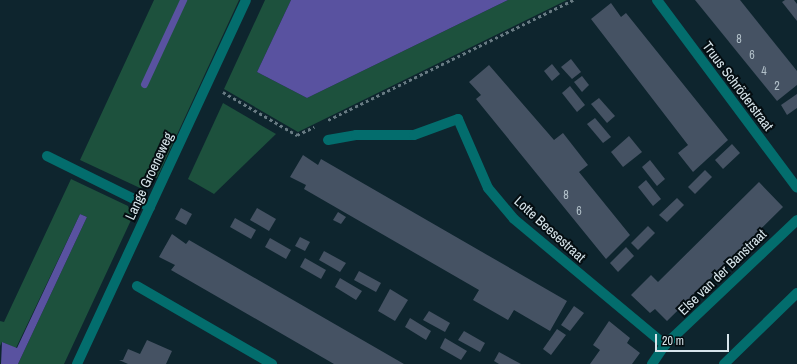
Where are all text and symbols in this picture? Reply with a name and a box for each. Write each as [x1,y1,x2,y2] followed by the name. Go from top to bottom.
[736,33,742,47] house number: 8
[699,38,777,134] street label: Truus Schröderstraat
[749,49,755,63] house number: 6
[761,65,767,79] house number: 4
[774,80,780,94] house number: 2
[121,130,177,222] street label: Lange Groeneweg
[563,189,569,203] house number: 8
[511,193,589,265] street label: Lotte Beesestraat
[576,205,582,219] house number: 6
[674,226,770,318] street label: Else van der Banstraat
[657,326,731,352] scale bar
[662,333,684,349] text: 20 m

